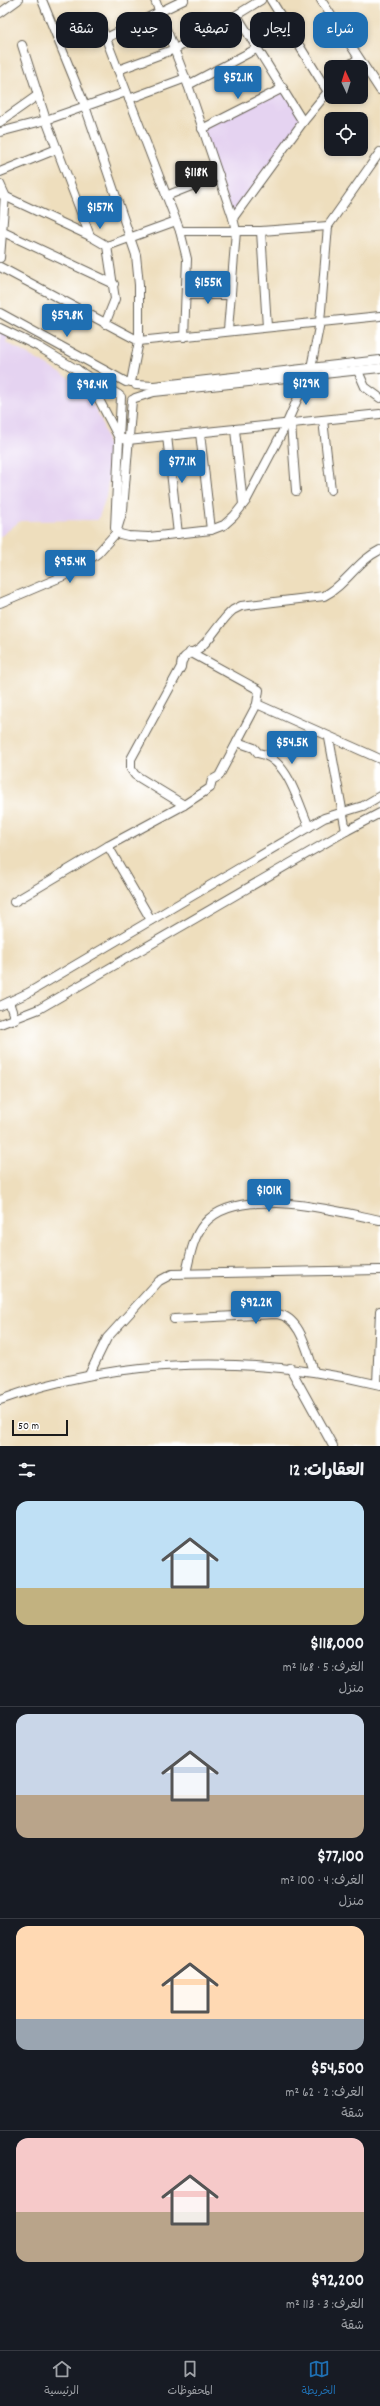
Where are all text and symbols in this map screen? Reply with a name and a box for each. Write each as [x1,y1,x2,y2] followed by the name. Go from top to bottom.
[56,12,108,48] chip: شقة
[116,12,172,48] chip: جديد
[180,12,242,48] chip: تصفية
[250,12,305,48] chip: إيجار
[313,12,368,48] chip: شراء
[324,60,368,104] north arrow
[324,60,368,156] map controls
[205,66,271,100] pin: $52.1K
[223,69,253,88] text: $52.1K
[324,112,368,156] button: locate
[168,161,224,195] pin: $118K
[184,164,208,183] text: $118K
[72,196,128,230] pin: $157K
[87,199,113,218] text: $157K
[180,271,236,305] pin: $155K
[194,274,222,293] text: $155K
[34,304,100,338] pin: $59.8K
[51,307,83,326] text: $59.8K
[278,372,334,406] pin: $129K
[59,373,125,407] pin: $98.4K
[292,375,320,394] text: $129K
[76,376,108,395] text: $98.4K
[149,450,215,484] pin: $77.1K
[168,453,196,472] text: $77.1K
[37,550,103,584] pin: $95.4K
[54,553,86,572] text: $95.4K
[259,731,325,765] pin: $54.5K
[276,734,308,753] text: $54.5K
[241,1179,297,1213] pin: $101K
[256,1182,282,1201] text: $101K
[223,1291,289,1325] pin: $92.2K
[240,1294,272,1313] text: $92.2K
[12,1418,68,1437] scale bar
[18,1419,39,1435] text: 50 m
[16,1459,38,1481] icon: filters
[289,1460,364,1484] text: العقارات: 12
[154,1527,226,1599] icon: home
[310,1633,364,1657] text: $118,000
[283,1659,364,1678] text: الغرف: 5 · 168 m²
[338,1680,364,1699] text: منزل
[154,1740,226,1812] icon: home
[317,1846,364,1870] text: $77,100
[281,1872,364,1891] text: الغرف: 4 · 100 m²
[338,1893,364,1912] text: منزل
[154,1952,226,2024] icon: home
[311,2058,364,2082] text: $54,500
[286,2084,364,2103] text: الغرف: 2 · 62 m²
[341,2105,364,2124] text: شقة
[154,2164,226,2236] icon: home
[311,2270,364,2294] text: $92,200
[286,2296,364,2315] text: الغرف: 3 · 113 m²
[341,2317,364,2336] text: شقة
[44,2358,79,2400] tab: الرئيسية
[167,2358,213,2400] tab: المحفوظات
[301,2358,336,2400] tab: الخريطة

